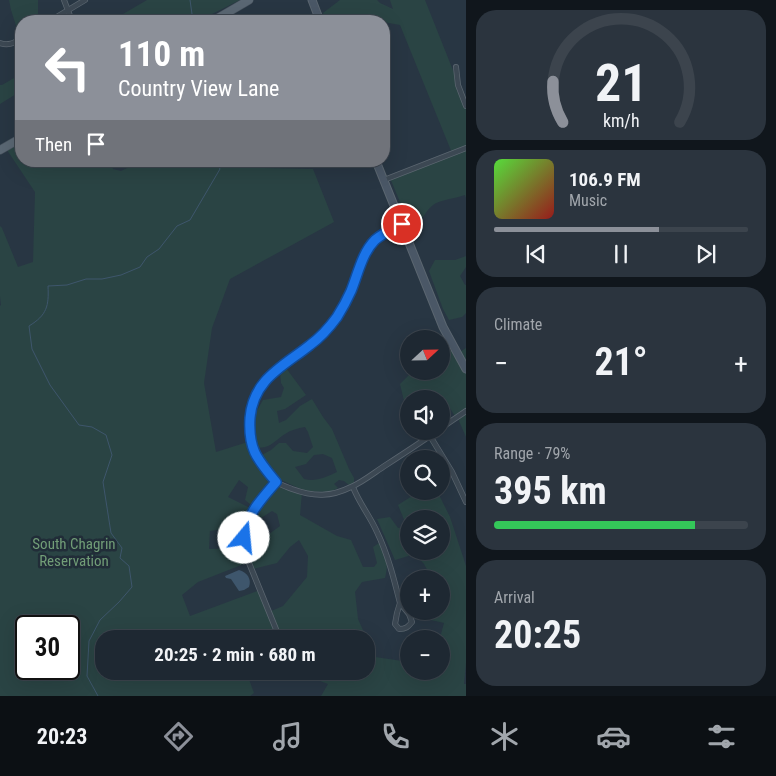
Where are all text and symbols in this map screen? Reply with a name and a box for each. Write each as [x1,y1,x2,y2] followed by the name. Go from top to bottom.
[118,34,205,75] text: 110 m
[35,35,100,100] icon: left
[595,53,647,114] text: 21
[118,76,279,101] text: Country View Lane
[603,110,639,131] text: km/h
[82,130,110,158] icon: arrive
[35,133,72,156] text: Then
[569,168,641,191] text: 106.9 FM
[569,191,607,210] text: Music
[381,203,423,245] pin
[388,210,416,238] icon: arrive
[522,240,550,268] icon: previous
[607,240,635,268] icon: pause
[692,240,720,268] icon: next
[494,315,542,334] text: Climate
[400,330,450,380] north arrow
[400,330,450,680] map controls
[594,340,648,384] text: 21°
[494,347,508,380] text: −
[734,347,748,380] text: +
[400,390,450,440] button: sound
[494,444,570,463] text: Range · 79%
[400,450,450,500] button: search
[494,469,607,513] text: 395 km
[400,510,450,560] button: layers
[217,511,269,563] position arrow
[32,535,116,570] park label: South Chagrin Reservation
[400,570,450,620] button: +
[494,588,535,607] text: Arrival
[494,613,581,657] text: 20:25
[15,615,80,680] speed limit sign: 30
[400,630,450,680] button: −
[154,643,316,666] text: 20:25 · 2 min · 680 m
[161,719,196,754] icon: directions
[270,719,305,754] icon: music
[378,719,413,754] icon: phone
[487,719,522,754] icon: climate
[596,719,631,754] icon: car
[704,719,739,754] icon: filters
[37,724,87,749] text: 20:23

